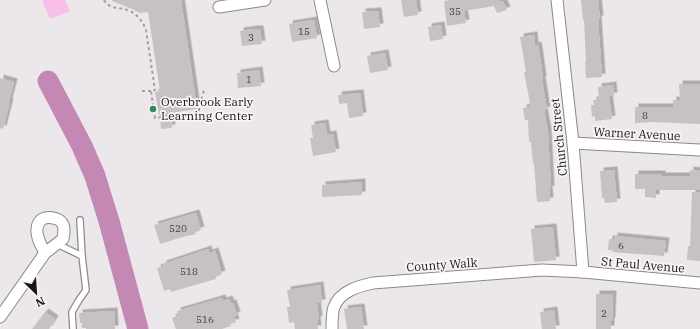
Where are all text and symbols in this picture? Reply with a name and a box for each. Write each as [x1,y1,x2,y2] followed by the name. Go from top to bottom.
[449,5,461,18] house number: 35
[298,25,310,38] house number: 15
[248,31,254,44] house number: 3
[246,73,252,86] house number: 1
[161,94,254,123] place label: Overbrook Early Learning Center
[547,97,570,177] street label: Church Street
[148,104,158,114] marker: Overbrook Early Learning Center
[642,109,648,122] house number: 8
[593,124,681,143] street label: Warner Avenue
[169,222,187,235] house number: 520
[618,239,624,252] house number: 6
[601,253,685,276] street label: St Paul Avenue
[406,255,478,274] street label: County Walk
[180,265,198,278] house number: 518
[16,273,56,313] north arrow
[33,294,47,310] text: N
[601,307,607,320] house number: 2
[196,313,214,326] house number: 516

